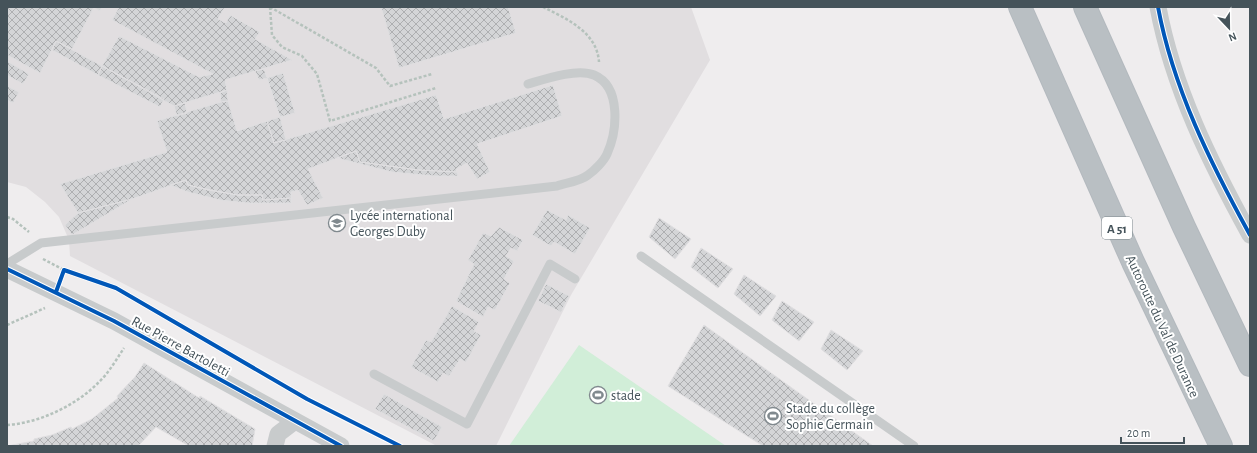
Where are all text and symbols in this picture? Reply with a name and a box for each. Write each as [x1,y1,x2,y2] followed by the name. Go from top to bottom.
[1209,8,1249,48] north arrow
[1227,30,1238,43] text: N
[350,209,453,239] place label: Lycée international Georges Duby
[327,213,347,233] school or university icon: Lycée international Georges Duby
[1102,217,1132,239] road number: A 51
[1123,253,1201,400] street label: Autoroute du Val de Durance
[129,314,232,380] street label: Rue Pierre Bartoletti
[588,385,608,405] sports icon: stade
[611,389,641,403] place label: stade
[786,402,875,432] place label: Stade du collège Sophie Germain
[763,406,783,426] sports icon: Stade du collège Sophie Germain
[1121,419,1184,445] scale bar
[1127,427,1150,439] text: 20 m

